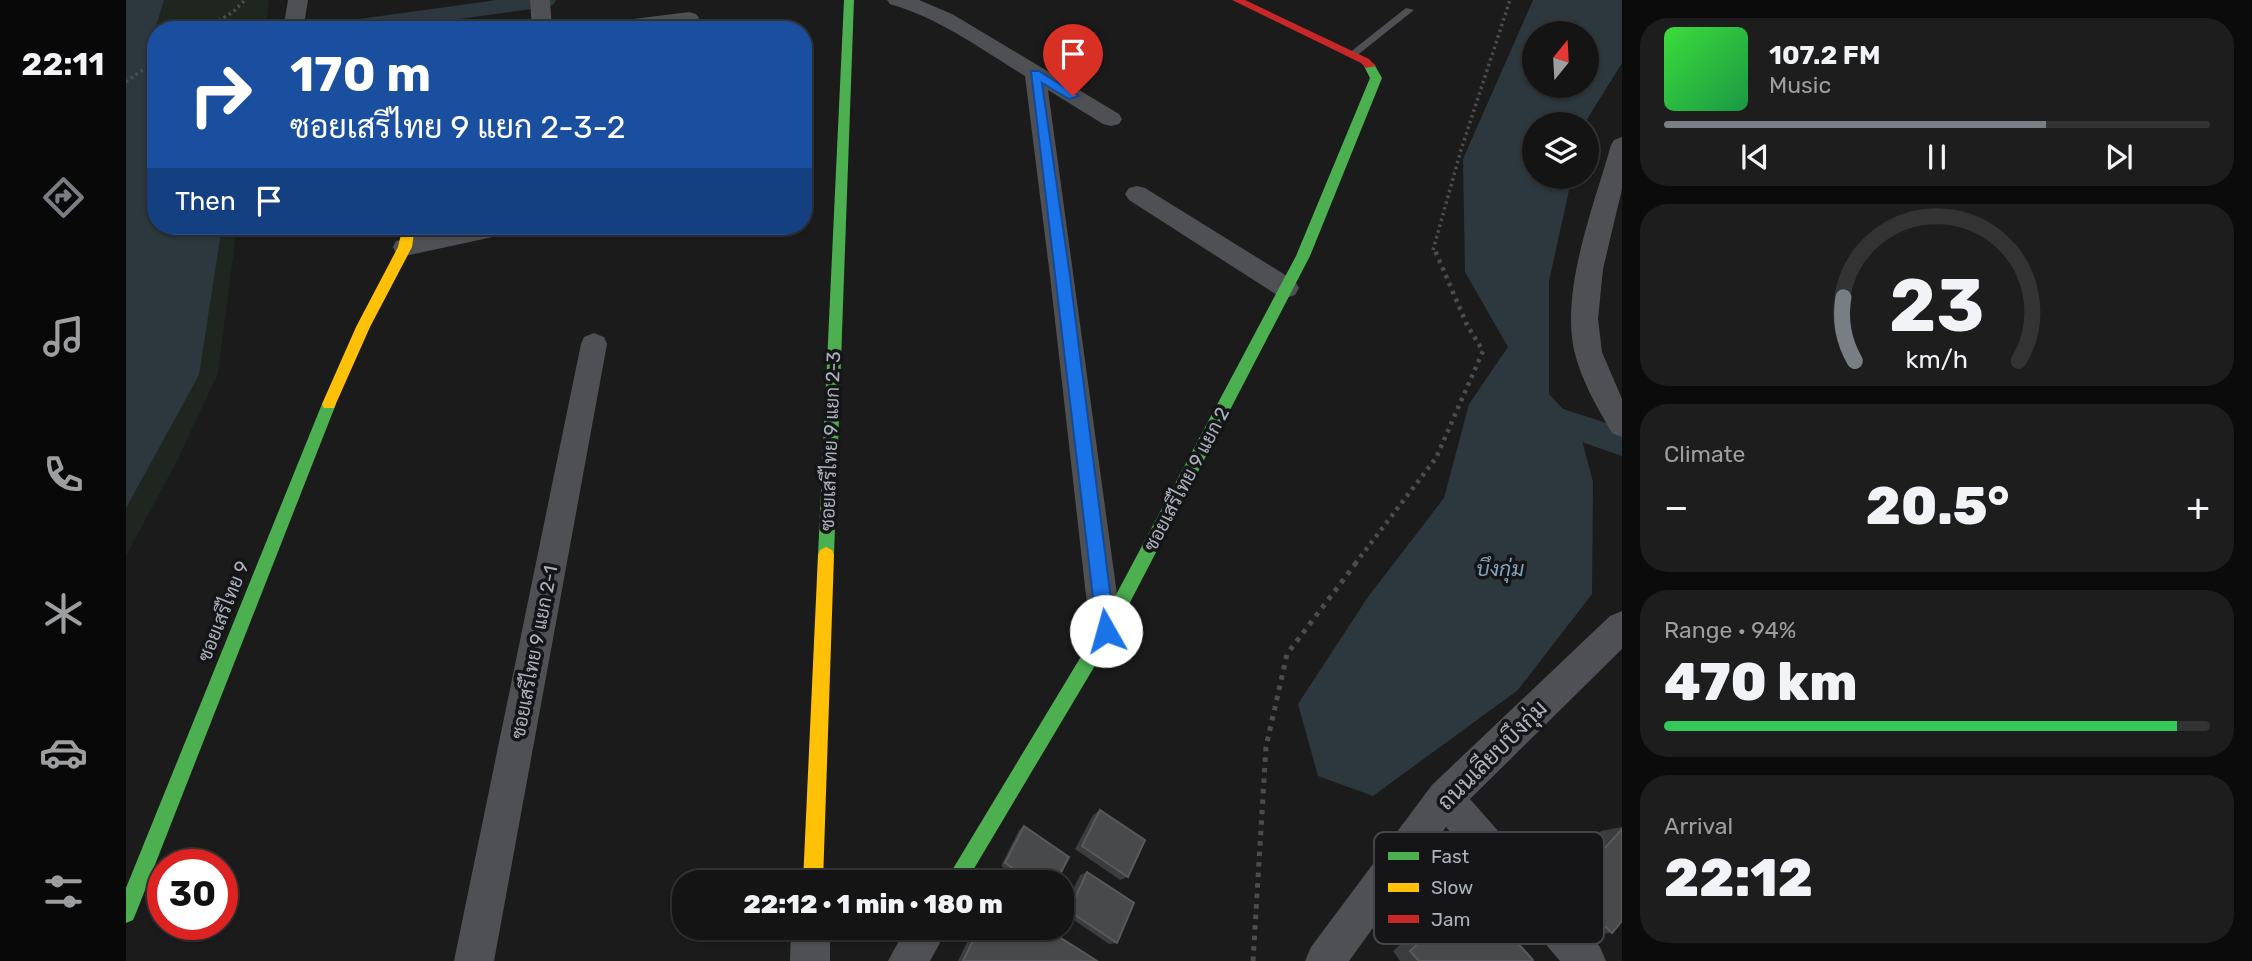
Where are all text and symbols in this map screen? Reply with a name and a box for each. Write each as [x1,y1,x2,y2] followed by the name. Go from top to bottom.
[1522,21,1600,98] north arrow
[1522,21,1599,189] map controls
[1043,24,1103,96] pin
[1054,35,1092,73] icon: arrive
[1769,40,1880,71] text: 107.2 FM
[22,45,104,83] text: 22:11
[290,45,431,103] text: 170 m
[175,49,266,140] icon: right
[1769,71,1831,99] text: Music
[290,108,625,146] text: ซอยเสรีไทย 9 แยก 2-3-2
[1522,112,1599,189] button: layers
[1736,138,1774,176] icon: previous
[1918,138,1956,176] icon: pause
[2100,138,2138,176] icon: next
[39,173,88,222] icon: directions
[250,182,288,220] icon: arrive
[175,186,236,217] text: Then
[1889,263,1985,349] text: 23
[39,312,88,361] icon: music
[1906,345,1968,374] text: km/h
[815,351,845,531] street label: ซอยเสรีไทย 9 แยก 2-3
[1138,403,1234,555] street label: ซอยเสรีไทย 9 แยก 2
[1664,440,1745,468] text: Climate
[39,450,88,499] icon: phone
[1866,475,2009,537] text: 20.5°
[1664,484,1689,530] text: −
[2186,484,2210,530] text: +
[1476,556,1524,583] water label: บึงกุ่ม
[192,557,254,665] street label: ซอยเสรีไทย 9
[505,563,563,741] street label: ซอยเสรีไทย 9 แยก 2-1
[39,589,88,638] icon: climate
[1069,594,1143,668] position arrow
[1664,616,1796,644] text: Range · 94%
[1664,651,1857,713] text: 470 km
[1431,694,1554,817] street label: ถนนเลียบบึงกุ่ม
[39,728,88,777] icon: car
[1664,812,1733,840] text: Arrival
[1374,832,1604,944] legend
[1431,845,1470,868] text: Fast
[1664,847,1813,909] text: 22:12
[147,849,238,940] speed limit sign: 30
[39,867,88,916] icon: filters
[1431,876,1473,899] text: Slow
[743,889,1003,920] text: 22:12 · 1 min · 180 m
[1431,908,1470,931] text: Jam

